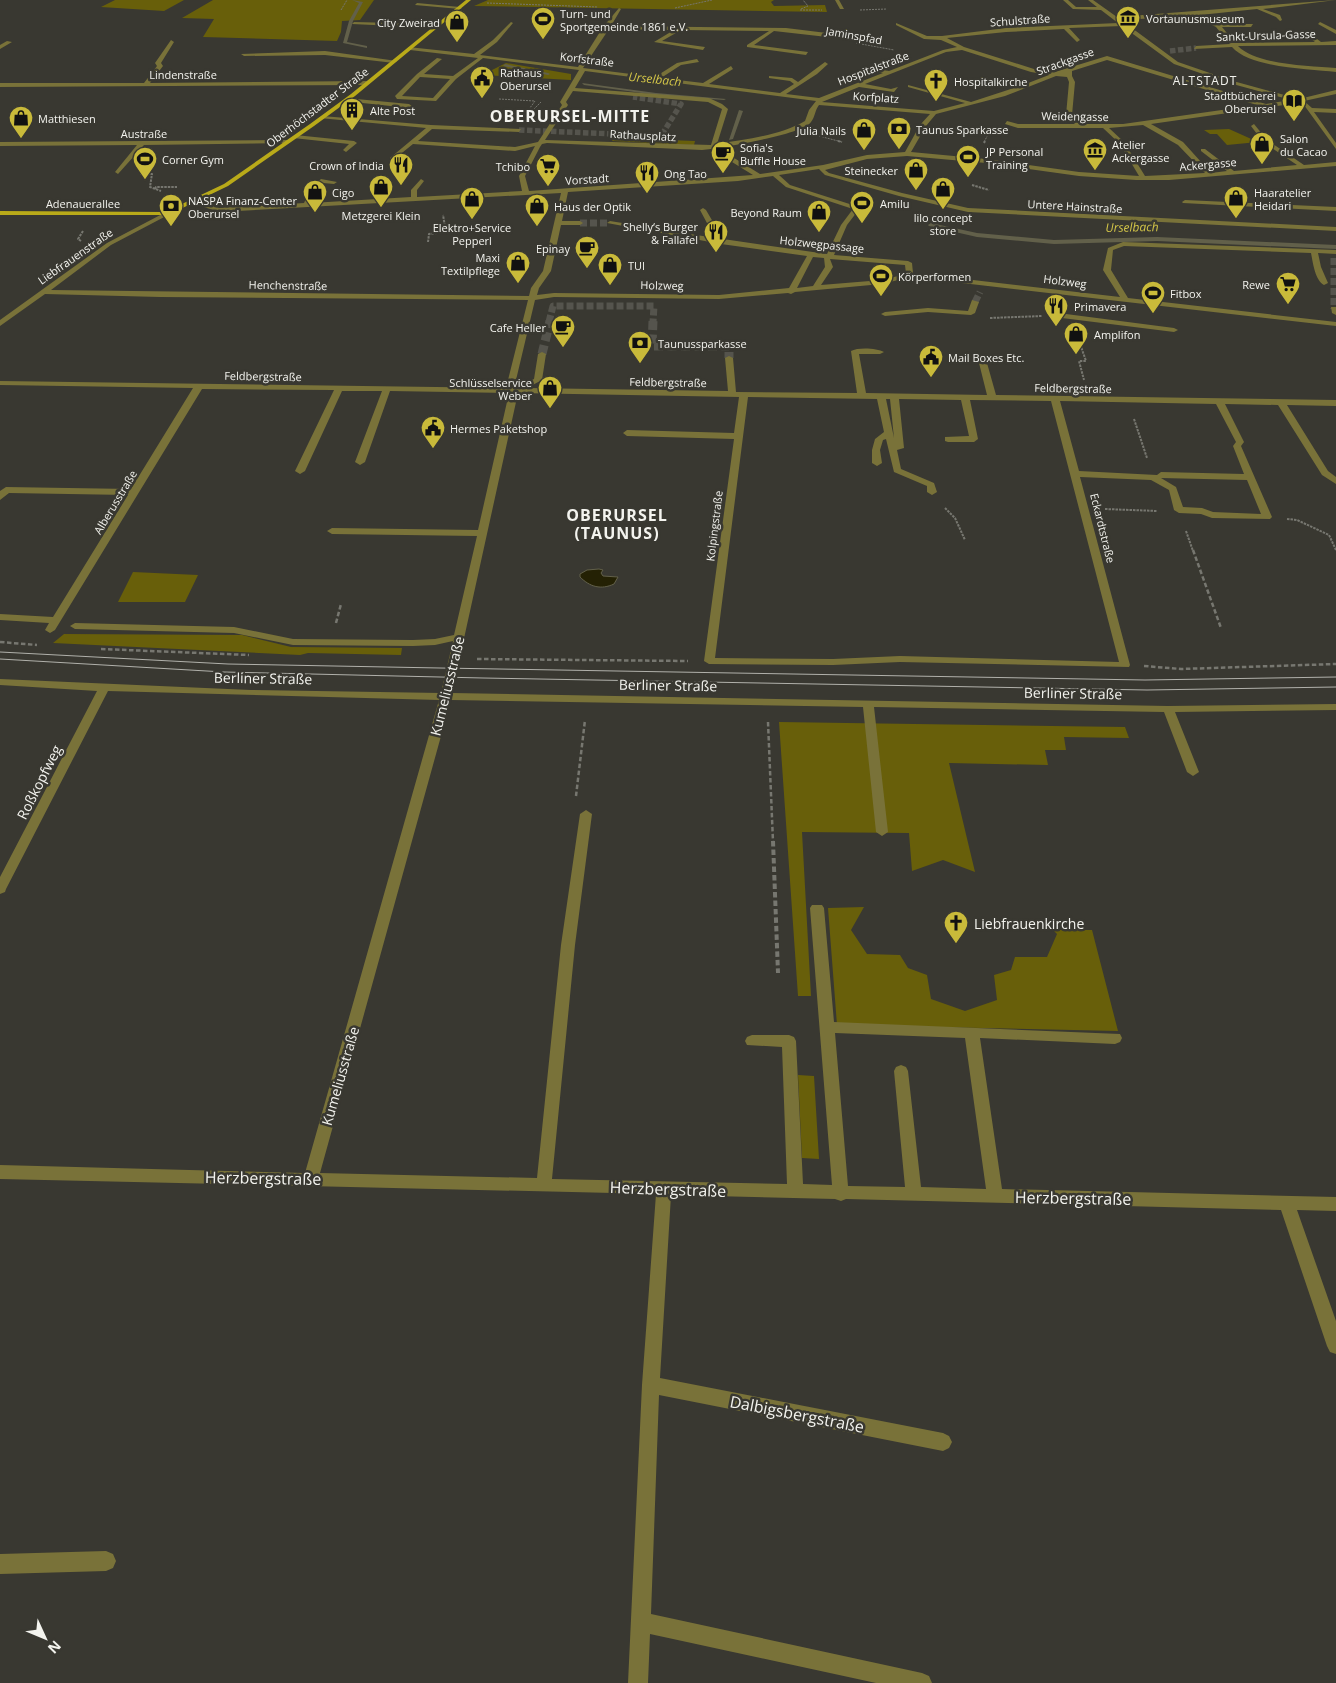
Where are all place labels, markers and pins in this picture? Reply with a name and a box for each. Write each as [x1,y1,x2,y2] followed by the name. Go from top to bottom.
[1115,5,1141,39] museum icon: Vortaunusmuseum
[530,6,556,40] sports icon: Turn- und Sportgemeinde 1861 e.V.
[560,6,688,34] place label: Turn- und Sportgemeinde 1861 e.V.
[444,9,470,43] shop icon: City Zweirad
[1146,11,1244,26] place label: Vortaunusmuseum
[377,15,440,30] place label: City Zweirad
[469,65,495,99] public building icon: Rathaus Oberursel
[500,65,551,93] place label: Rathaus Oberursel
[923,68,949,102] church icon: Hospitalkirche
[954,74,1028,89] place label: Hospitalkirche
[1204,88,1276,116] place label: Stadtbücherei Oberursel
[1281,88,1307,122] library icon: Stadtbücherei Oberursel
[339,97,365,131] building icon: Alte Post
[370,103,415,118] place label: Alte Post
[8,105,34,139] shop icon: Matthiesen
[38,111,96,126] place label: Matthiesen
[886,116,912,150] bank icon: Taunus Sparkasse
[851,117,877,151] shop icon: Julia Nails
[916,122,1008,137] place label: Taunus Sparkasse
[796,123,846,138] place label: Julia Nails
[1249,131,1275,165] shop icon: Salon du Cacao
[1280,131,1328,159] place label: Salon du Cacao
[1082,137,1108,171] museum icon: Atelier Ackergasse
[1112,137,1169,165] place label: Atelier Ackergasse
[710,140,736,174] cafe icon: Sofia's Buffle House
[740,140,806,168] place label: Sofia's Buffle House
[955,144,981,178] sports icon: JP Personal Training
[985,144,1043,172] place label: JP Personal Training
[132,146,158,180] sports icon: Corner Gym
[162,152,224,167] place label: Corner Gym
[388,152,414,186] restaurant icon: Crown of India
[535,153,561,187] supermarket icon: Tchibo
[903,157,929,191] shop icon: Steinecker
[309,158,384,173] place label: Crown of India
[496,159,530,174] place label: Tchibo
[634,160,660,194] restaurant icon: Ong Tao
[844,163,898,178] place label: Steinecker
[664,166,707,181] place label: Ong Tao
[368,174,394,208] shop icon: Metzgerei Klein
[930,176,956,210] shop icon: lilo concept store
[302,179,328,213] shop icon: Cigo
[332,185,355,200] place label: Cigo
[1223,185,1249,219] shop icon: Haaratelier Heidari
[1254,185,1312,213] place label: Haaratelier Heidari
[459,186,485,220] shop icon: Elektro+Service Pepperl
[849,190,875,224] sports icon: Amilu
[158,193,184,227] bank icon: NASPA Finanz-Center Oberursel
[188,193,297,221] place label: NASPA Finanz-Center Oberursel
[524,193,550,227] shop icon: Haus der Optik
[880,196,909,211] place label: Amilu
[554,199,631,214] place label: Haus der Optik
[806,199,832,233] shop icon: Beyond Raum
[730,205,802,220] place label: Beyond Raum
[342,208,420,223] place label: Metzgerei Klein
[914,210,972,238] place label: lilo concept store
[623,219,698,247] place label: Shelly‘s Burger & Fallafel
[703,219,729,253] restaurant icon: Shelly‘s Burger & Fallafel
[433,220,511,248] place label: Elektro+Service Pepperl
[574,235,600,269] cafe icon: Epinay
[536,241,570,256] place label: Epinay
[441,250,500,278] place label: Maxi Textilpflege
[505,250,531,284] shop icon: Maxi Textilpflege
[597,252,623,286] shop icon: TUI
[628,258,645,273] place label: TUI
[868,263,894,297] sports icon: Körperformen
[898,269,971,284] place label: Körperformen
[1275,271,1301,305] supermarket icon: Rewe
[1242,277,1270,292] place label: Rewe
[1140,280,1166,314] sports icon: Fitbox
[1170,286,1202,301] place label: Fitbox
[1043,293,1069,327] restaurant icon: Primavera
[1074,299,1126,314] place label: Primavera
[550,314,576,348] cafe icon: Cafe Heller
[490,320,546,335] place label: Cafe Heller
[1063,321,1089,355] shop icon: Amplifon
[1094,327,1141,342] place label: Amplifon
[627,330,653,364] bank icon: Taunussparkasse
[658,336,747,351] place label: Taunussparkasse
[918,344,944,378] public building icon: Mail Boxes Etc.
[948,350,1024,365] place label: Mail Boxes Etc.
[449,375,532,403] place label: Schlüsselservice Weber
[537,375,563,409] shop icon: Schlüsselservice Weber
[420,415,446,449] public building icon: Hermes Paketshop
[450,421,547,436] place label: Hermes Paketshop
[943,910,969,944] church icon: Liebfrauenkirche
[974,914,1084,933] place label: Liebfrauenkirche

